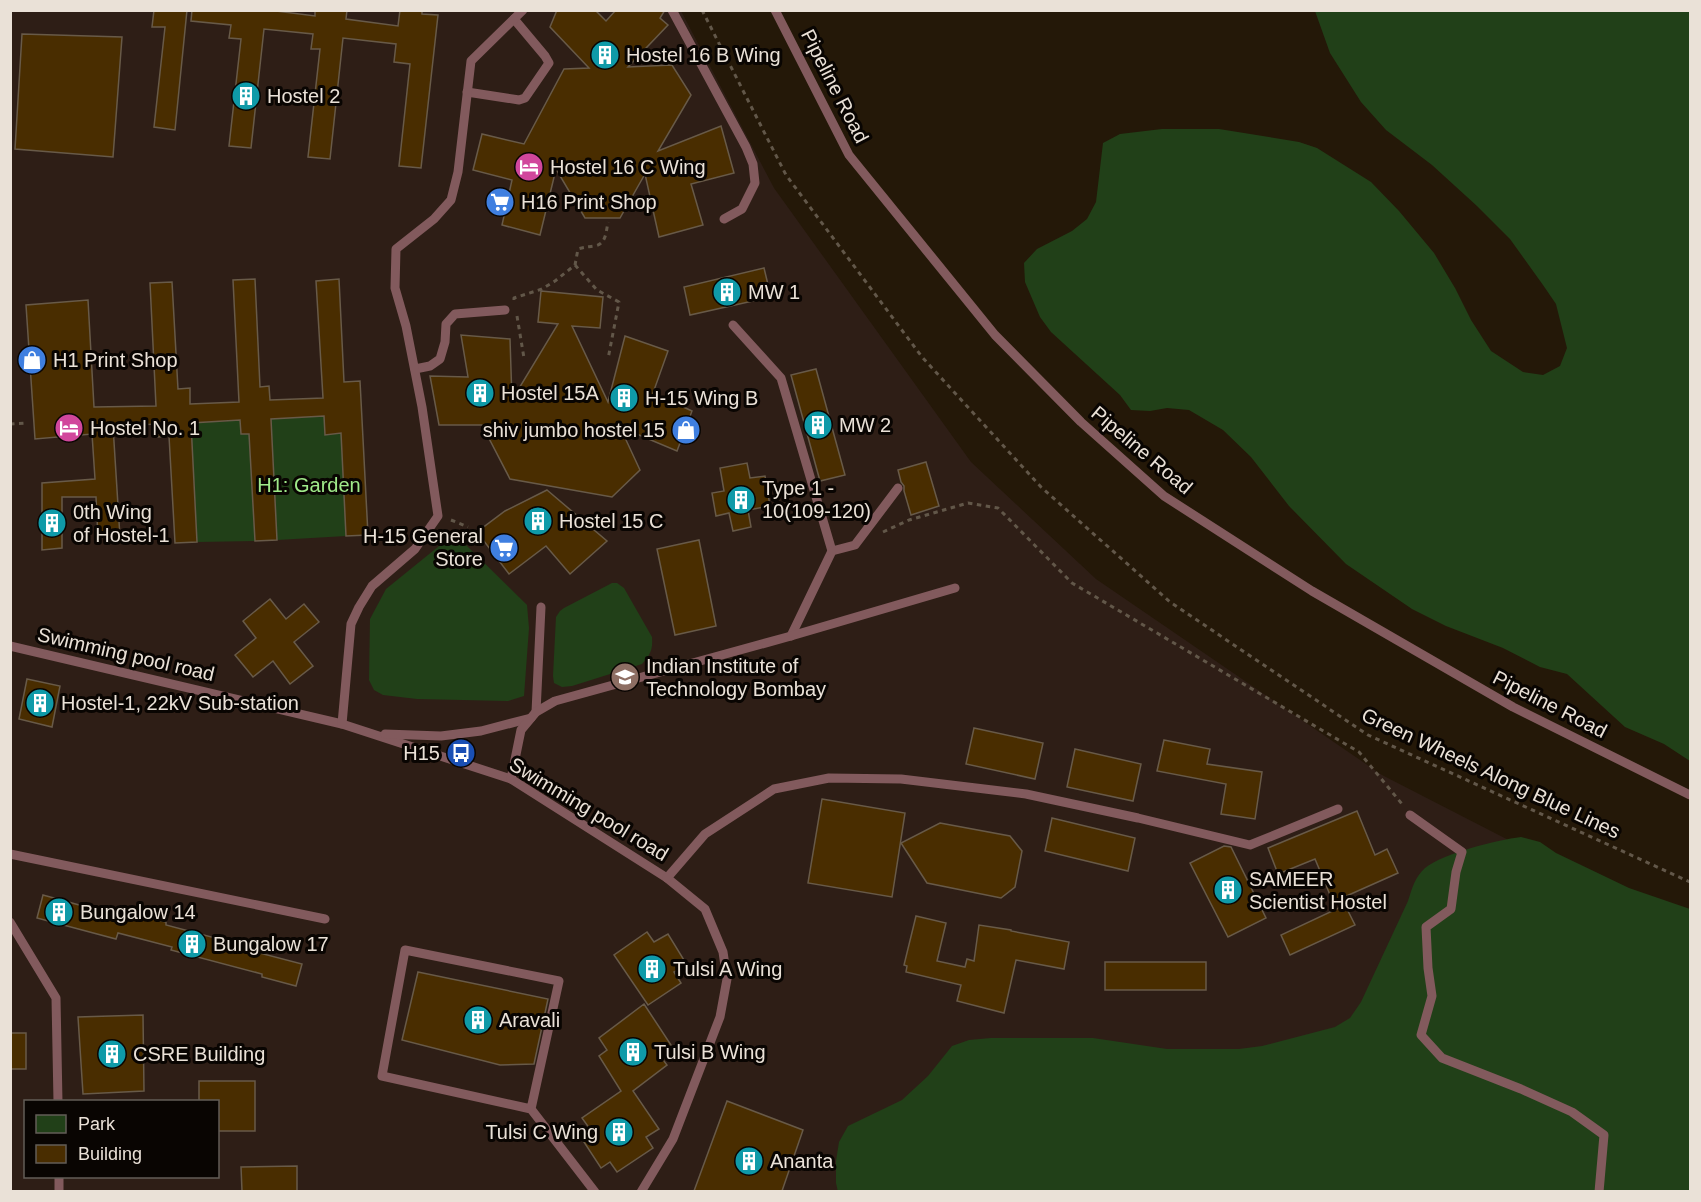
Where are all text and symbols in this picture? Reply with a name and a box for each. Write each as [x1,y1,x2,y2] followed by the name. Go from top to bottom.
[797,26,873,146] street label: Pipeline Road
[589,39,621,71] building icon: Hostel 16 B Wing
[626,44,781,66] place label: Hostel 16 B Wing
[230,80,262,112] building icon: Hostel 2
[267,85,340,107] place label: Hostel 2
[513,151,545,183] hotel icon: Hostel 16 C Wing
[550,156,706,178] place label: Hostel 16 C Wing
[484,186,516,218] supermarket icon: H16 Print Shop
[521,191,657,213] place label: H16 Print Shop
[711,276,743,308] building icon: MW 1
[748,281,800,303] place label: MW 1
[16,344,48,376] shop icon: H1 Print Shop
[53,349,178,371] place label: H1 Print Shop
[464,377,496,409] building icon: Hostel 15A
[501,382,599,404] place label: Hostel 15A
[608,382,640,414] building icon: H-15 Wing B
[645,387,758,409] place label: H-15 Wing B
[1087,402,1197,498] street label: Pipeline Road
[802,409,834,441] building icon: MW 2
[53,412,85,444] hotel icon: Hostel No. 1
[670,414,702,446] shop icon: shiv jumbo hostel 15
[839,414,891,436] place label: MW 2
[90,417,200,439] place label: Hostel No. 1
[483,419,665,441] place label: shiv jumbo hostel 15
[257,474,361,496] park label: H1: Garden
[762,477,871,522] place label: Type 1 - 10(109-120)
[725,484,757,516] building icon: Type 1 - 10(109-120)
[73,501,170,546] place label: 0th Wing of Hostel-1
[522,505,554,537] building icon: Hostel 15 C
[36,507,68,539] building icon: 0th Wing of Hostel-1
[559,510,664,532] place label: Hostel 15 C
[363,525,483,570] place label: H-15 General Store
[488,532,520,564] supermarket icon: H-15 General Store
[35,623,217,685] street label: Swimming pool road
[646,655,826,700] place label: Indian Institute of Technology Bombay
[609,661,641,693] school or university icon: Indian Institute of Technology Bombay
[1490,666,1610,742] street label: Pipeline Road
[24,687,56,719] building icon: Hostel-1, 22kV Sub-station
[61,692,299,714] place label: Hostel-1, 22kV Sub-station
[1358,703,1624,843] street label: Green Wheels Along Blue Lines
[445,737,477,769] bus stop icon: H15
[403,742,440,764] place label: H15
[506,753,672,865] street label: Swimming pool road
[1249,868,1387,913] place label: SAMEER Scientist Hostel
[1212,874,1244,906] building icon: SAMEER Scientist Hostel
[43,896,75,928] building icon: Bungalow 14
[80,901,196,923] place label: Bungalow 14
[176,928,208,960] building icon: Bungalow 17
[213,933,329,955] place label: Bungalow 17
[636,953,668,985] building icon: Tulsi A Wing
[673,958,782,980] place label: Tulsi A Wing
[462,1004,494,1036] building icon: Aravali
[499,1009,560,1031] place label: Aravali
[617,1036,649,1068] building icon: Tulsi B Wing
[96,1038,128,1070] building icon: CSRE Building
[654,1041,766,1063] place label: Tulsi B Wing
[133,1043,265,1065] place label: CSRE Building
[24,1100,219,1178] legend
[78,1114,116,1134] text: Park
[603,1116,635,1148] building icon: Tulsi C Wing
[485,1121,598,1143] place label: Tulsi C Wing
[78,1144,142,1164] text: Building
[733,1145,765,1177] building icon: Ananta
[770,1150,834,1172] place label: Ananta

